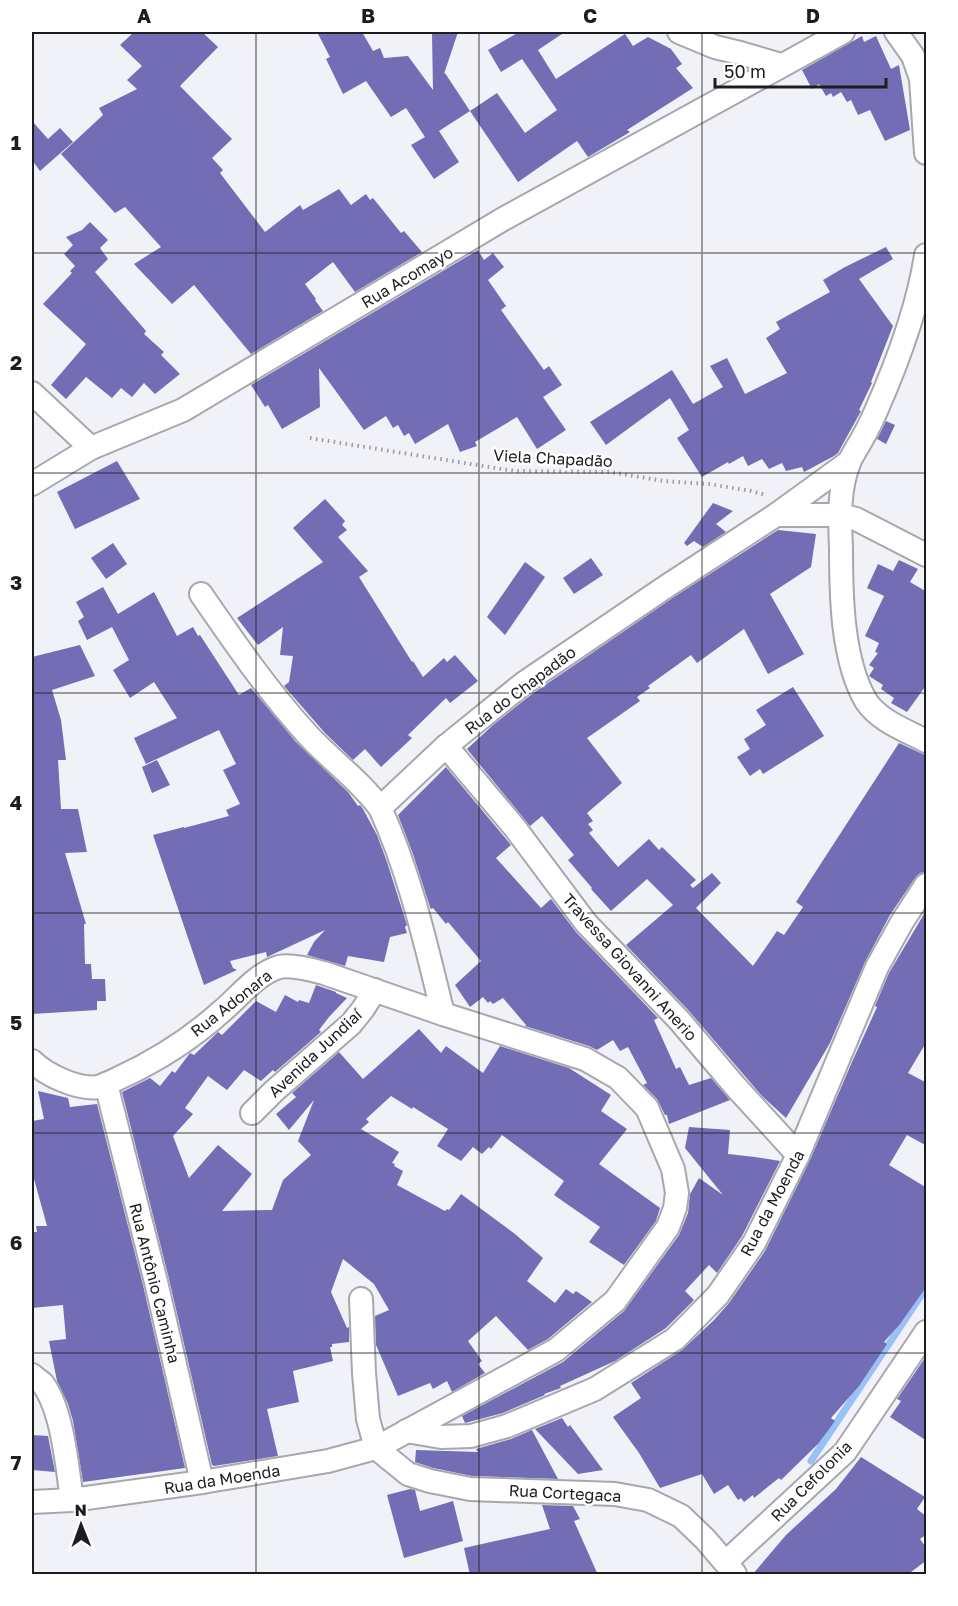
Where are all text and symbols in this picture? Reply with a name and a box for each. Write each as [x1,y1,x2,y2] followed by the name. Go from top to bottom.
[137,3,151,27] text: A
[361,3,375,27] text: B
[583,3,597,27] text: C
[806,3,820,27] text: D
[715,51,886,89] scale bar
[724,60,766,82] text: 50 m
[11,130,21,154] text: 1
[358,242,456,312] street label: Rua Acomayo
[10,350,22,374] text: 2
[493,445,613,471] street label: Viela Chapadão
[10,570,22,594] text: 3
[461,642,579,738] street label: Rua do Chapadão
[10,790,22,814] text: 4
[558,889,702,1045] street label: Travessa Giovanni Anerio
[187,965,275,1041] street label: Rua Adonara
[264,1003,367,1101] street label: Avenida Jundiaí
[10,1010,22,1034] text: 5
[736,1146,808,1260] street label: Rua da Moenda
[125,1201,185,1365] street label: Rua Antônio Caminha
[10,1230,22,1254] text: 6
[766,1436,856,1526] street label: Rua Cefolonia
[11,1450,22,1474] text: 7
[162,1460,282,1498] street label: Rua da Moenda
[508,1480,622,1506] street label: Rua Cortegaca
[51,1495,111,1555] north arrow
[74,1500,87,1520] text: N

